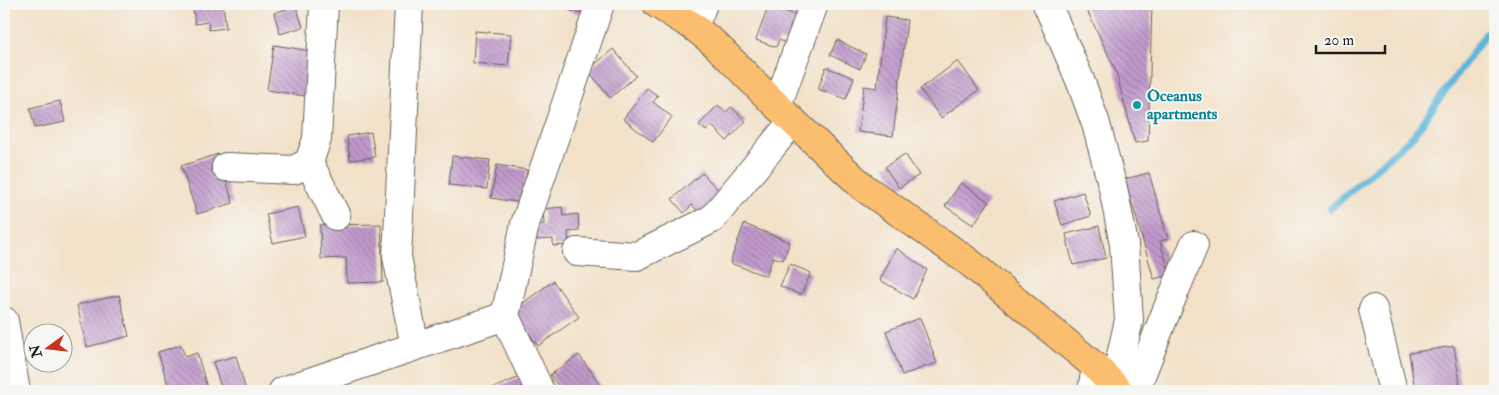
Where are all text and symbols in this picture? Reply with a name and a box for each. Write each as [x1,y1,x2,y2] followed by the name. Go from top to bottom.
[1316,22,1385,54] scale bar
[1324,31,1354,50] text: 20 m
[1147,86,1218,125] place label: Oceanus apartments
[1131,99,1143,111] marker: Oceanus apartments
[22,322,72,372] north arrow
[26,343,46,360] text: N

